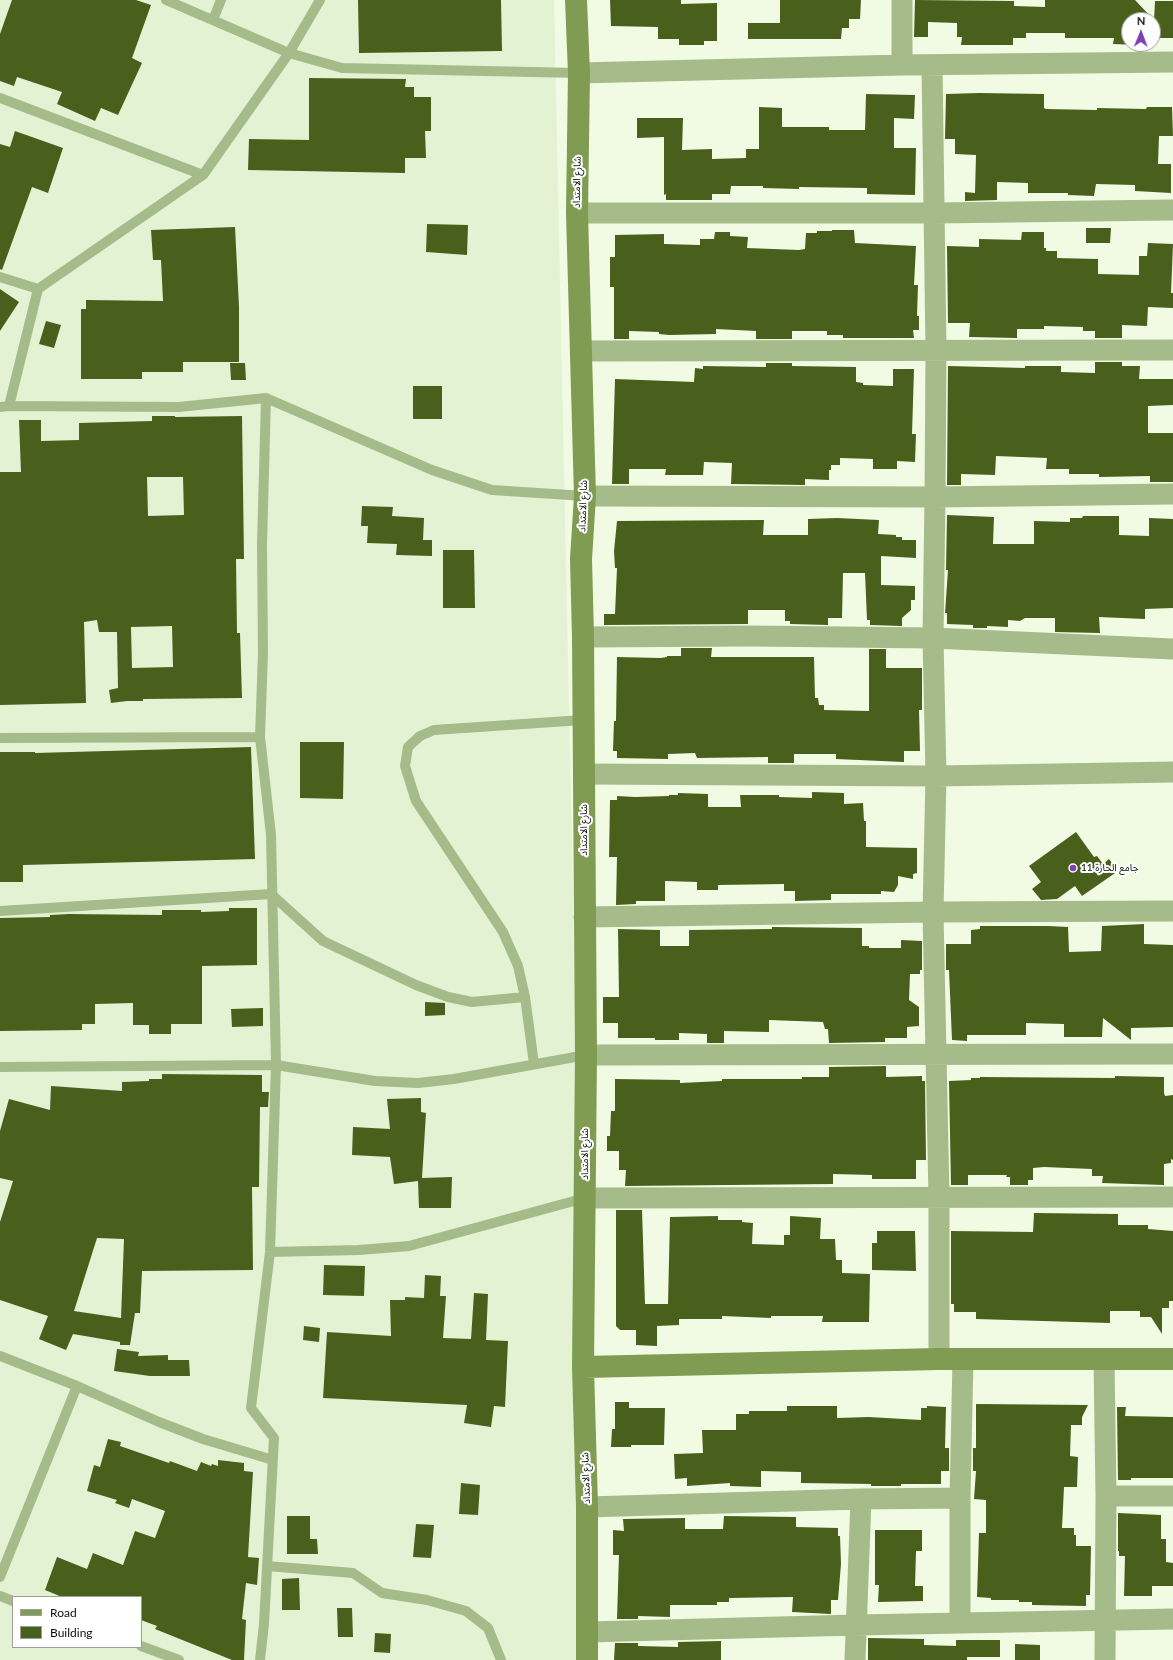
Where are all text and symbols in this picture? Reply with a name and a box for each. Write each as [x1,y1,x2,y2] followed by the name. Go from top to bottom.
[1121,12,1161,52] north arrow
[1137,14,1146,27] text: N
[571,156,583,208] street label: شارع الامتداد
[576,480,590,532] street label: شارع الامتداد
[578,804,590,856] street label: شارع الامتداد
[1081,862,1139,874] place label: جامع الحارة 11
[1068,863,1078,873] marker: جامع الحارة 11
[579,1128,591,1180] street label: شارع الامتداد
[579,1452,593,1504] street label: شارع الامتداد
[12,1596,142,1648] legend
[50,1605,77,1620] text: Road
[50,1625,93,1640] text: Building

